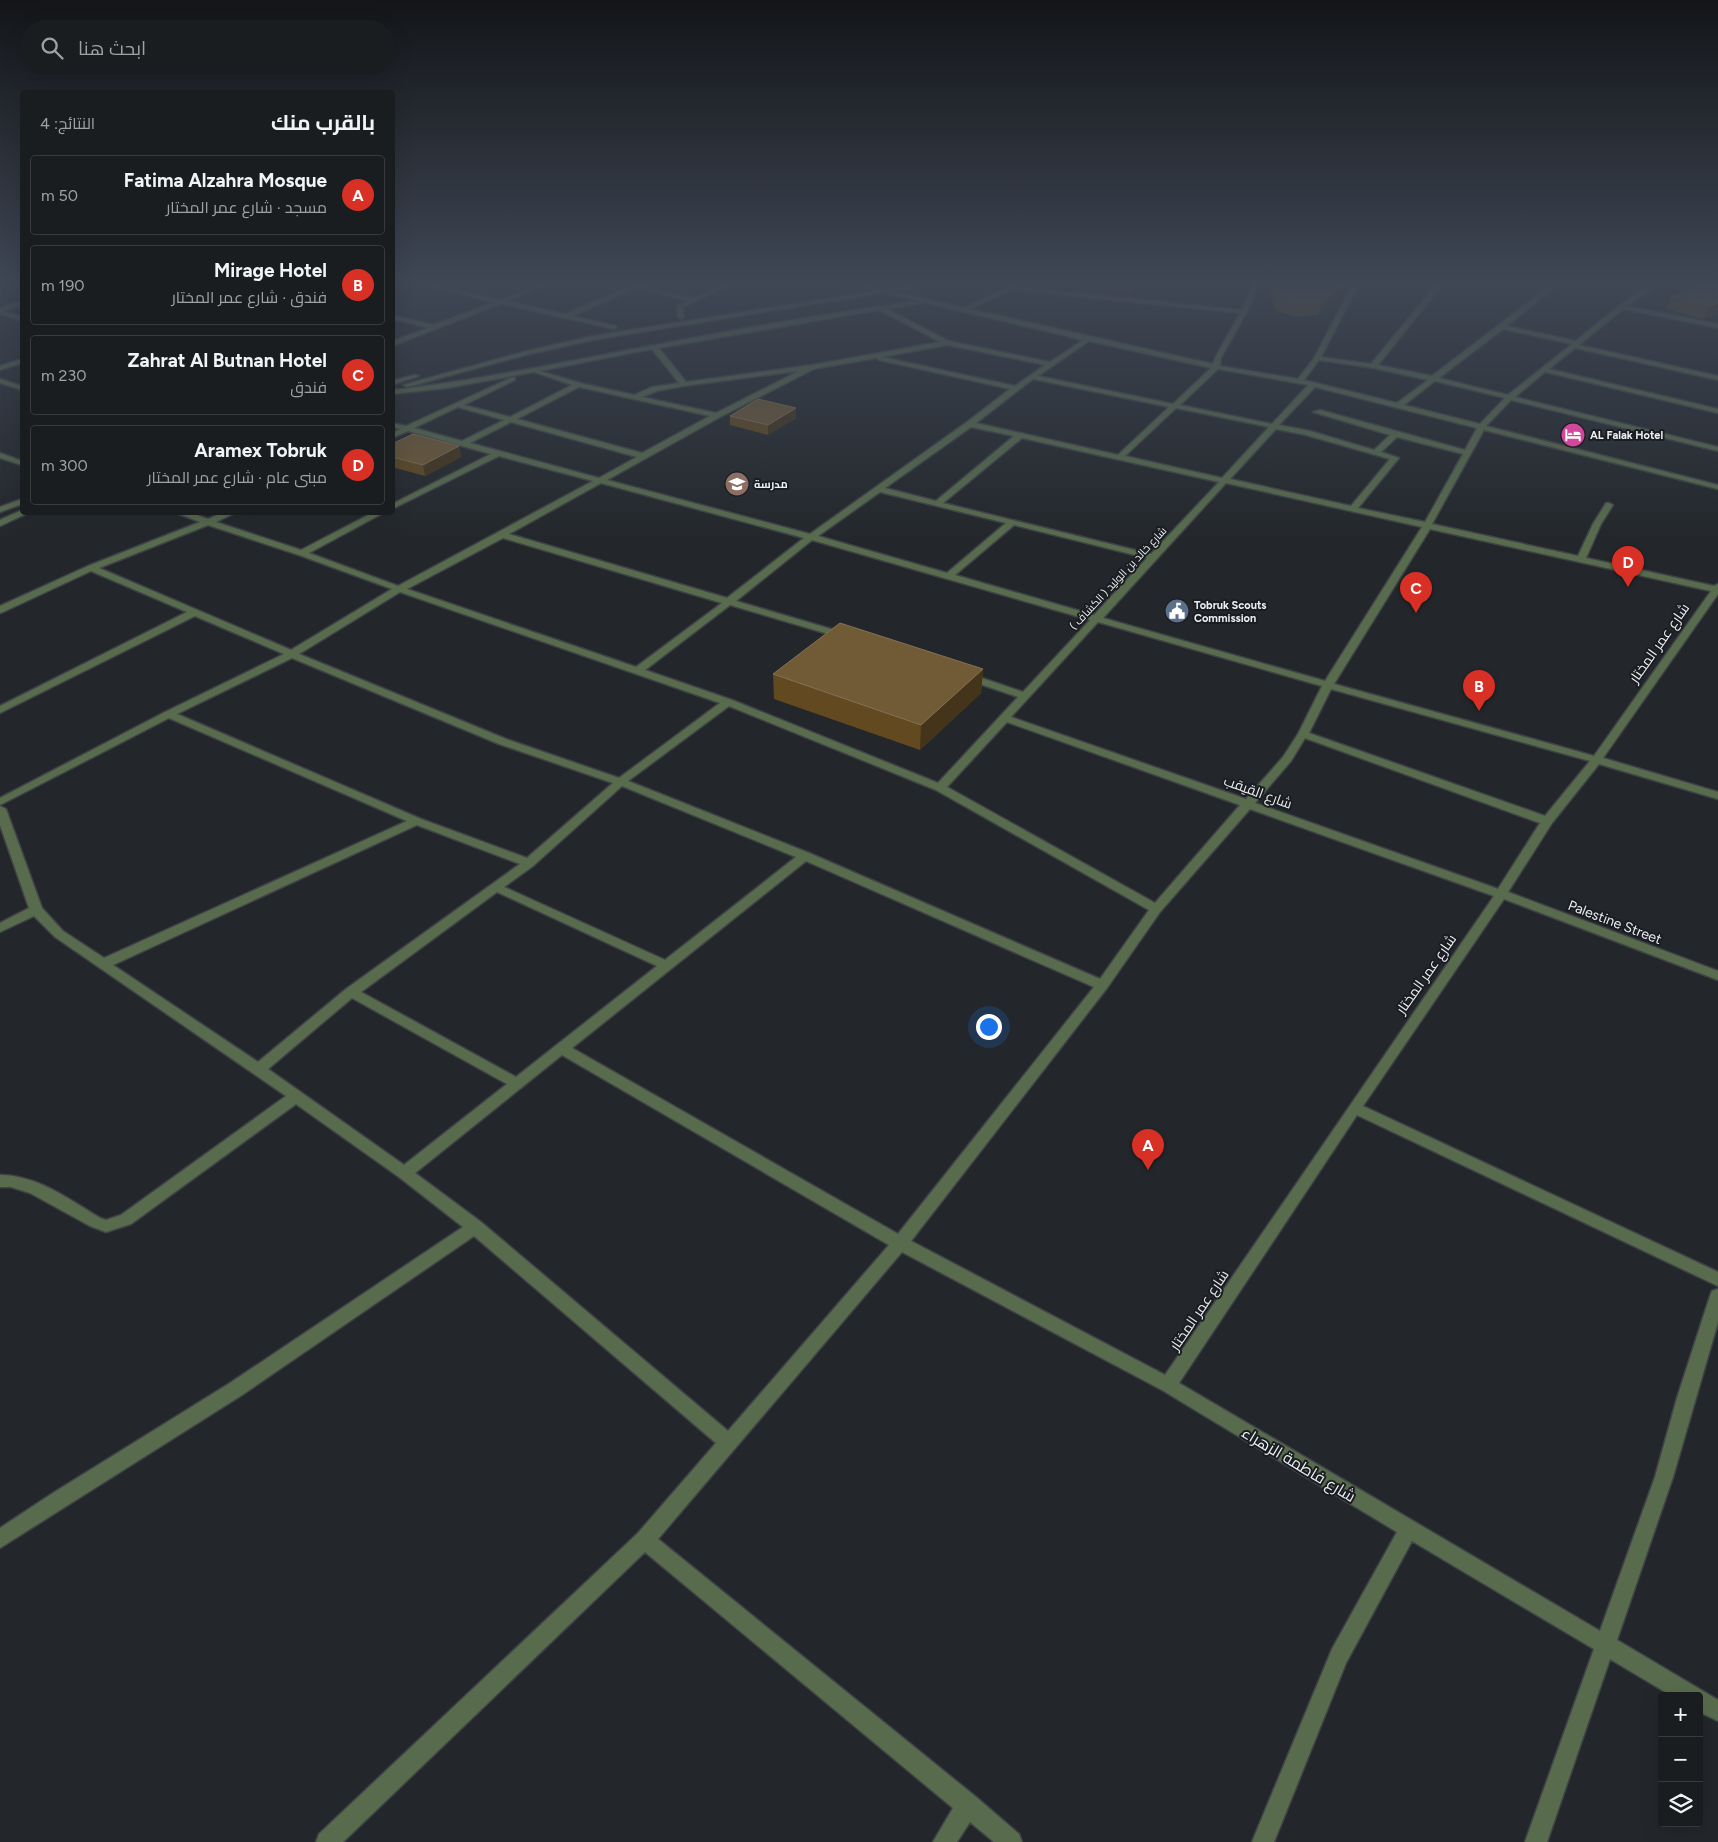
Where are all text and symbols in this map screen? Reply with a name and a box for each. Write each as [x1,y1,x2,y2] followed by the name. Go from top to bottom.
[20,20,395,75] search box
[38,34,66,62] icon: search
[78,37,146,60] text: ابحث هنا
[271,110,375,135] text: بالقرب منك
[40,114,95,133] text: النتائج: 4
[124,169,327,192] text: Fatima Alzahra Mosque
[41,186,78,205] text: 50 m
[352,186,364,205] text: A
[166,198,327,217] text: مسجد · شارع عمر المختار
[214,259,327,282] text: Mirage Hotel
[41,276,85,295] text: 190 m
[353,276,363,295] text: B
[171,288,327,307] text: فندق · شارع عمر المختار
[128,349,327,372] text: Zahrat Al Butnan Hotel
[41,366,86,385] text: 230 m
[352,366,364,385] text: C
[290,378,327,397] text: فندق
[1560,422,1586,448] hotel icon: AL Falak Hotel
[1590,429,1663,442] place label: AL Falak Hotel
[194,439,327,462] text: Aramex Tobruk
[41,456,88,475] text: 300 m
[352,456,364,475] text: D
[147,468,327,487] text: مبنى عام · شارع عمر المختار
[724,471,750,497] school or university icon: مدرسة
[754,478,788,491] place label: مدرسة
[1067,524,1170,633] street label: شارع خالد بن الوليد ( الكشاف )
[1612,546,1644,587] pin: D
[1400,572,1432,613] pin: C
[1164,598,1190,624] public building icon: Tobruk Scouts Commission
[1194,599,1266,625] place label: Tobruk Scouts Commission
[1625,600,1693,687] street label: شارع عمر المختار
[1463,670,1495,711] pin: B
[1221,772,1294,813] street label: شارع القيقب
[1566,897,1664,948] street label: Palestine Street
[1392,931,1460,1018] street label: شارع عمر المختار
[976,1014,1002,1040] your location
[1132,1129,1164,1170] pin: A
[1166,1267,1233,1355] street label: شارع عمر المختار
[1237,1423,1359,1508] street label: شارع فاطمة الزهراء
[1658,1692,1703,1827] map controls
[1658,1692,1703,1737] button: +
[1658,1737,1703,1782] button: −
[1658,1782,1703,1827] button: layers

